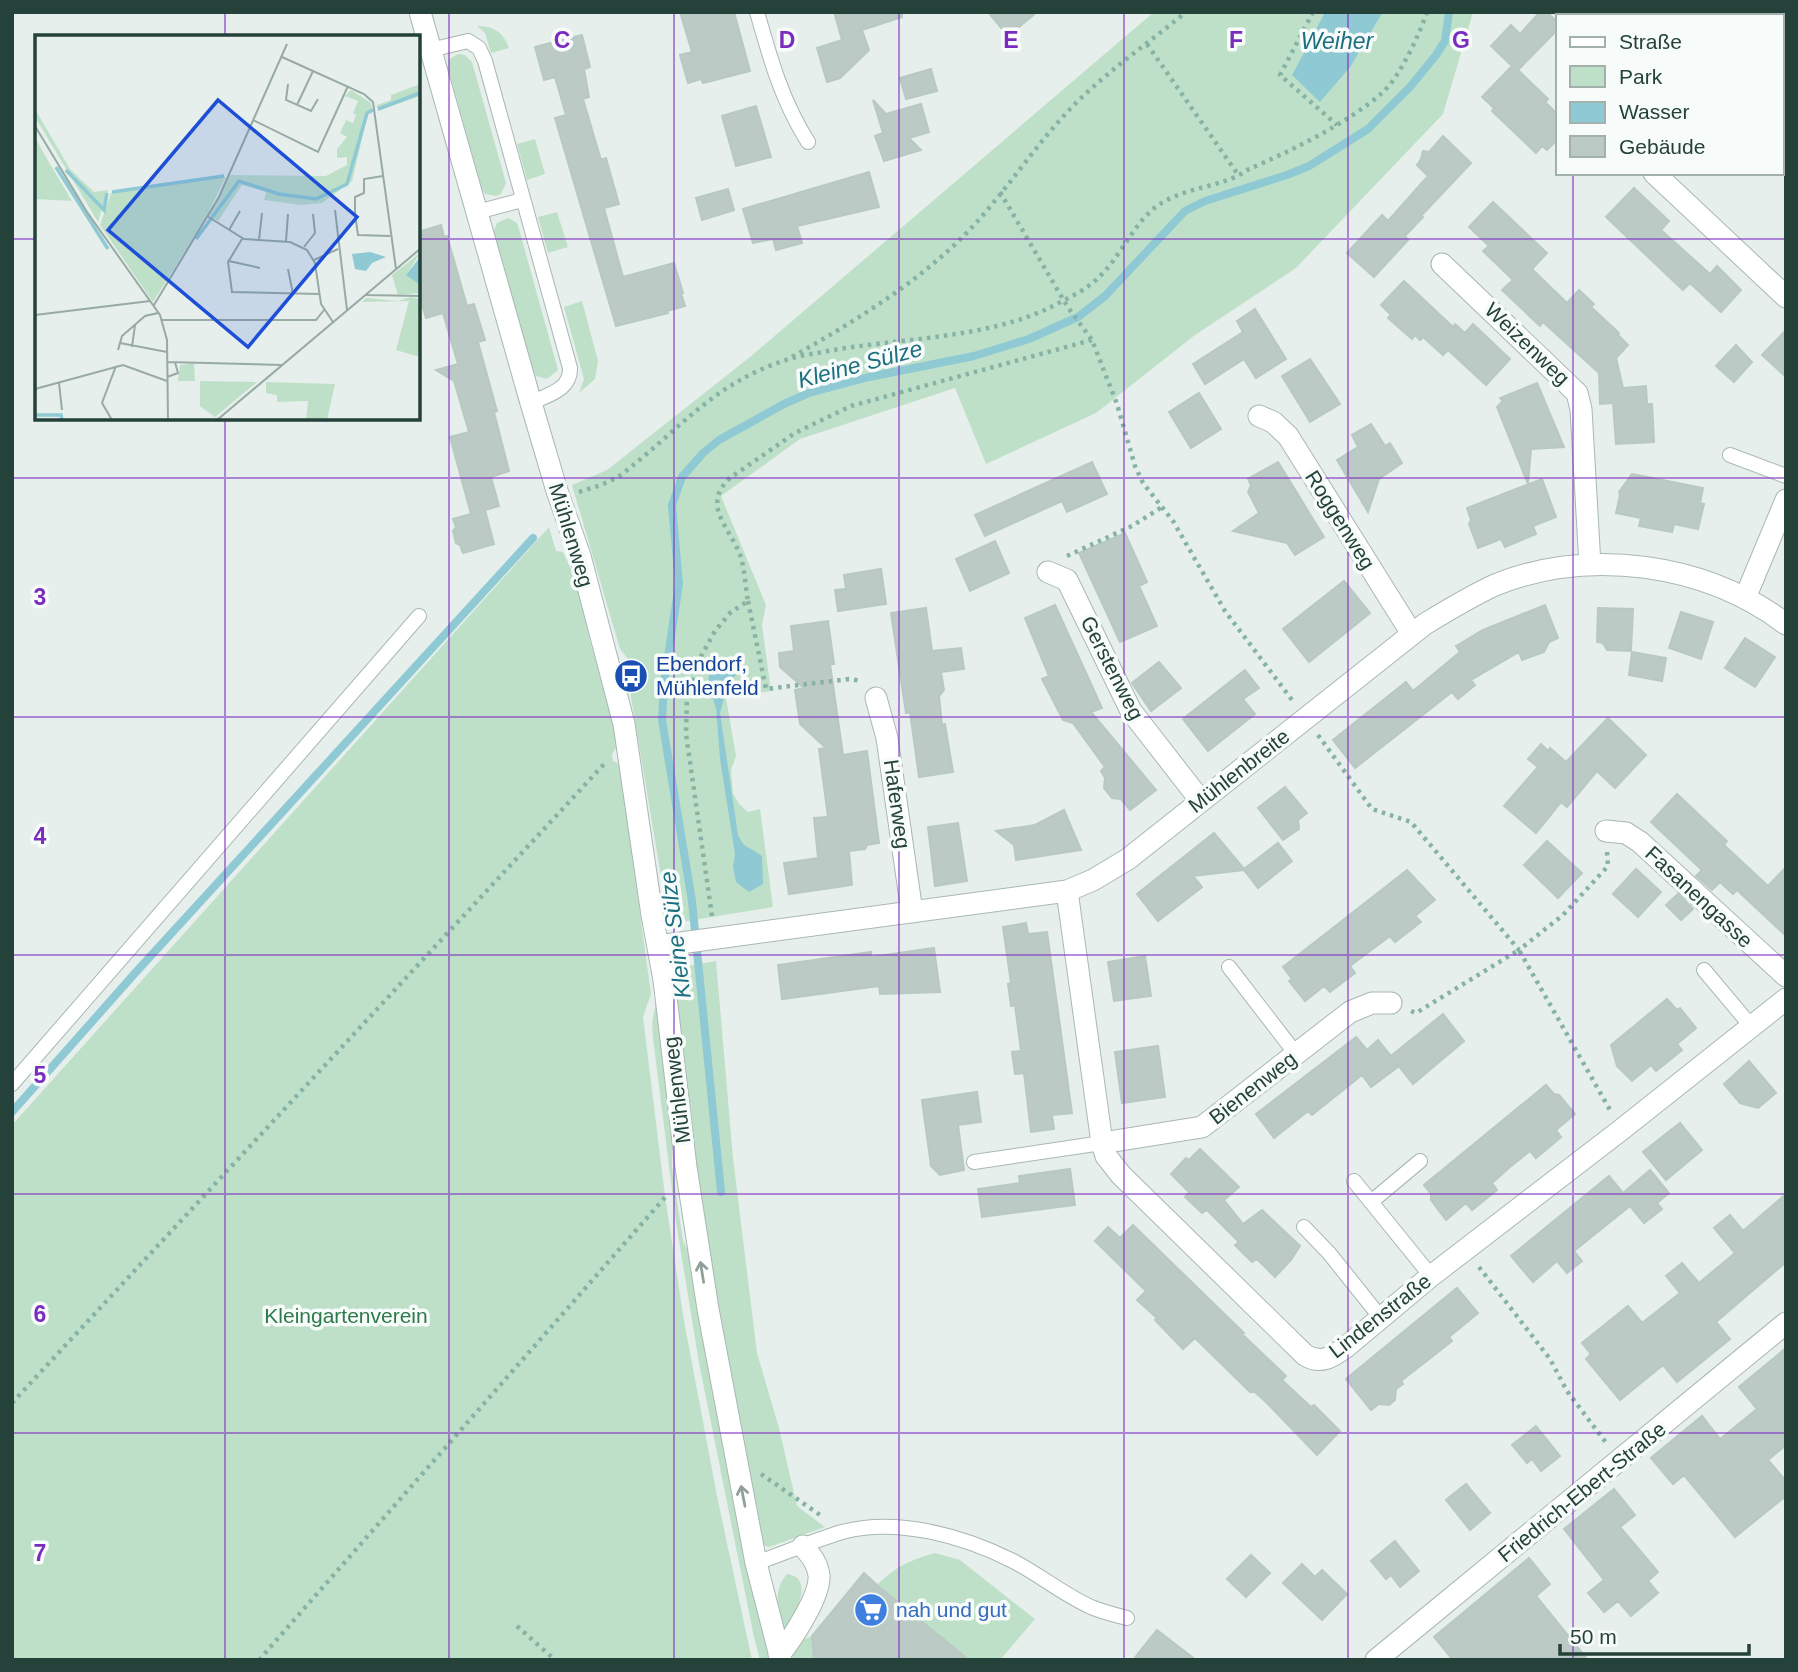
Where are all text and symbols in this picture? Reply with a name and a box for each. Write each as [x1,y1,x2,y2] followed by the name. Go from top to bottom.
[1556,14,1784,175] legend
[554,27,570,53] text: C
[779,27,795,53] text: D
[1003,27,1019,53] text: E
[1229,27,1243,53] text: F
[1452,27,1470,53] text: G
[1301,28,1375,54] water label: Weiher
[1619,30,1682,53] text: Straße
[35,35,420,420] inset map
[1619,65,1663,88] text: Park
[1619,100,1689,123] text: Wasser
[1619,135,1705,158] text: Gebäude
[1480,298,1574,389] street label: Weizenweg
[795,335,925,393] water label: Kleine Sülze
[1301,466,1380,573] street label: Roggenweg
[545,480,598,590] street label: Mühlenweg
[34,584,46,610] text: 3
[1076,612,1148,723] street label: Gerstenweg
[656,652,759,699] place label: Ebendorf, Mühlenfeld
[612,657,650,695] bus stop icon: Ebendorf, Mühlenfeld
[1184,724,1294,817] street label: Mühlenbreite
[880,758,915,850] street label: Haferweg
[34,823,47,849] text: 4
[1641,841,1758,952] street label: Fasanengasse
[654,870,696,1000] water label: Kleine Sülze
[659,1035,694,1145] street label: Mühlenweg
[1205,1047,1301,1129] street label: Bienenweg
[34,1062,47,1088] text: 5
[696,1261,709,1284] one-way arrow
[1324,1269,1435,1362] street label: Lindenstraße
[34,1301,46,1327] text: 6
[264,1304,428,1327] park label: Kleingartenverein
[1493,1417,1670,1566] street label: Friedrich-Ebert-Straße
[736,1485,749,1508] one-way arrow
[34,1540,46,1566] text: 7
[852,1591,890,1629] supermarket icon: nah und gut
[896,1598,1007,1621] place label: nah und gut
[1560,1612,1749,1656] scale bar
[1570,1625,1617,1648] text: 50 m

